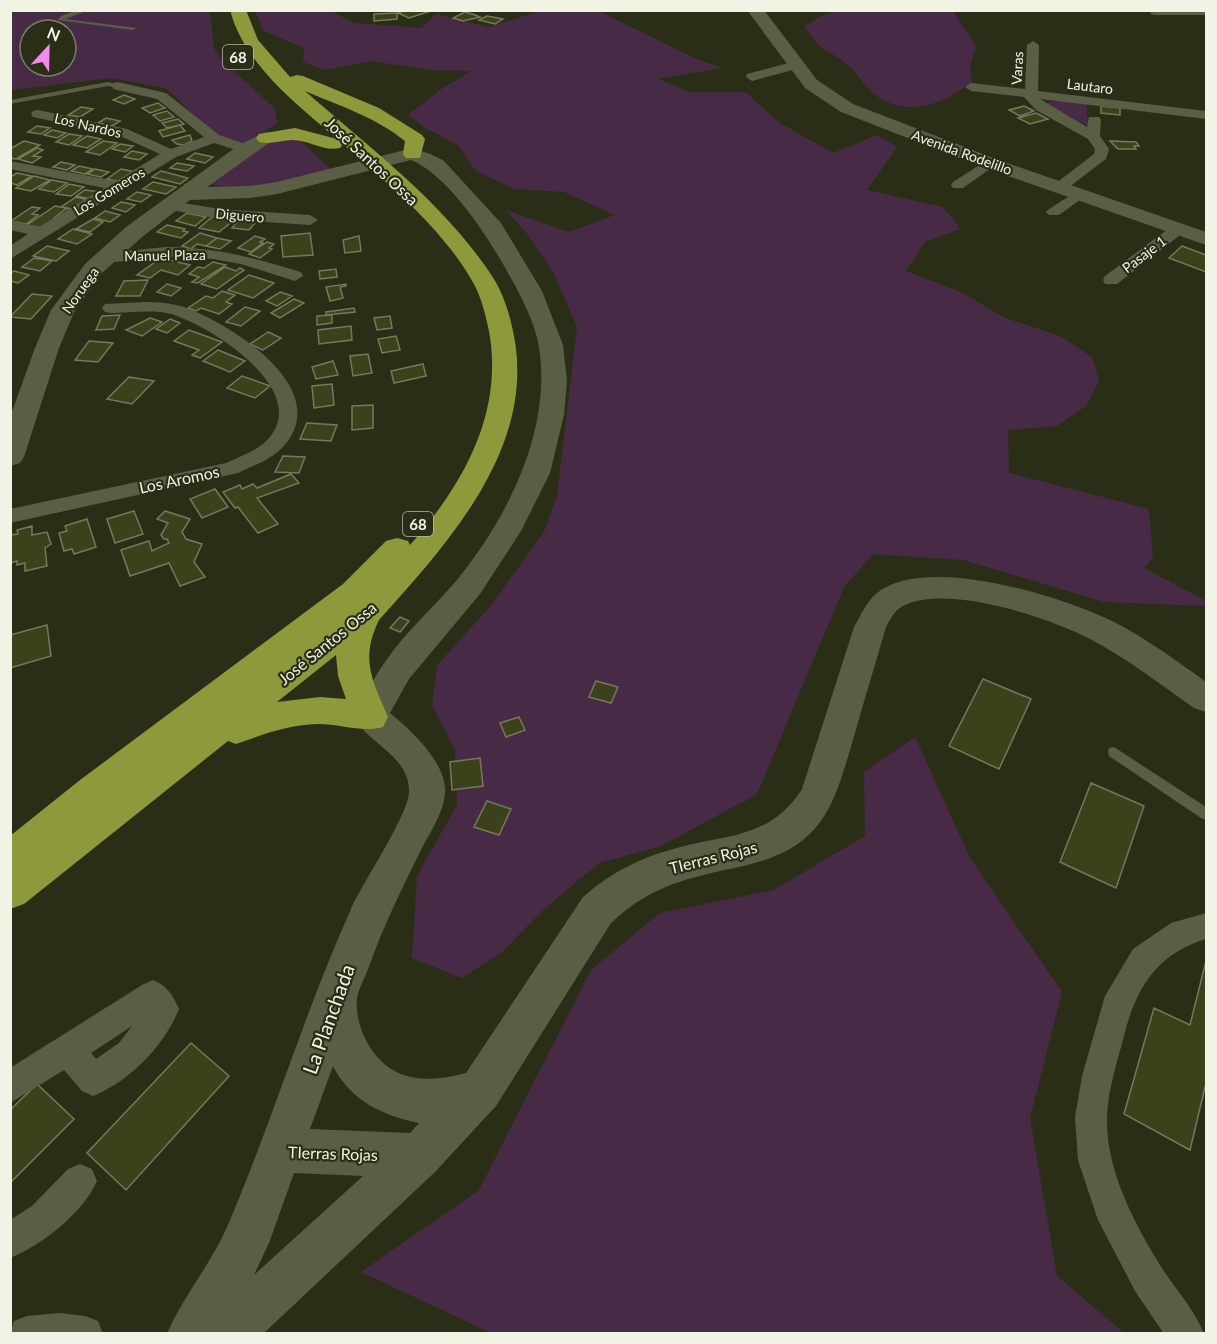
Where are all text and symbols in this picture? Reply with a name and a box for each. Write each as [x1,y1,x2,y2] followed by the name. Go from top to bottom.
[18,18,78,78] north arrow
[45,23,63,45] text: N
[223,45,253,69] road number: 68
[1008,51,1026,85] street label: Varas
[1066,75,1114,97] street label: Lautaro
[53,109,123,141] street label: Los Nardos
[321,113,423,209] street label: José Santos Ossa
[909,126,1015,178] street label: Avenida Rodelillo
[70,163,148,219] street label: Los Gomeros
[215,204,265,226] street label: Diguero
[1119,232,1169,276] street label: Pasaje 1
[124,246,206,264] street label: Manuel Plaza
[58,263,102,317] street label: Noruega
[137,461,221,497] street label: Los Aromos
[403,512,433,536] road number: 68
[274,598,380,688] street label: José Santos Ossa
[667,837,759,877] street label: TIerras Rojas
[297,961,359,1077] street label: La Planchada
[288,1142,378,1164] street label: TIerras Rojas

